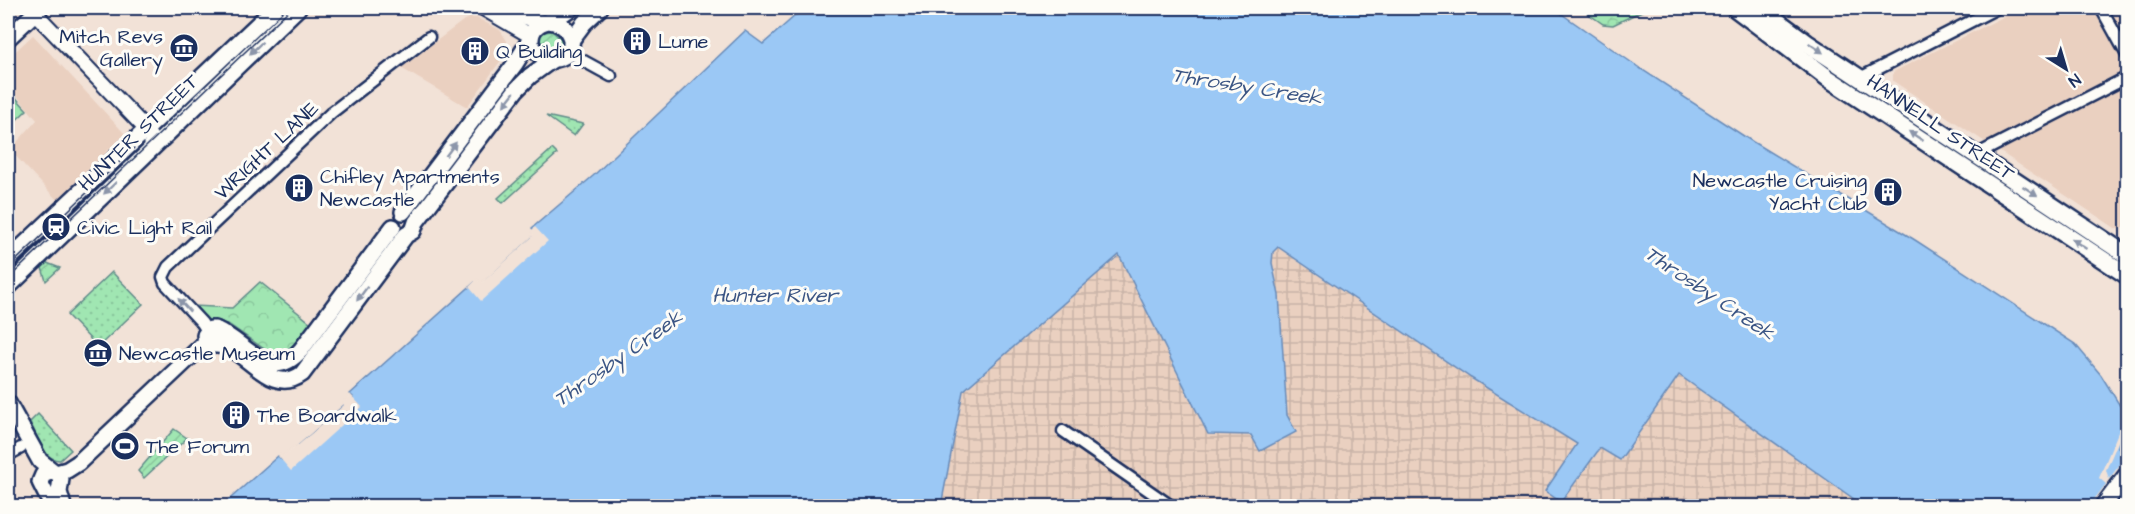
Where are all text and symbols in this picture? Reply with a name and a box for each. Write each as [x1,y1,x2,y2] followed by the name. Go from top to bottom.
[59,23,163,75] place label: Mitch Revs Gallery
[621,25,653,57] building icon: Lume
[658,28,709,56] place label: Lume
[168,32,200,64] museum icon: Mitch Revs Gallery
[459,35,491,67] building icon: Q Building
[496,38,582,67] place label: Q Building
[2036,39,2096,99] north arrow
[249,41,264,54] one-way arrow
[1807,42,1823,54] one-way arrow
[1170,60,1325,114] water label: Throsby Creek
[72,67,206,198] street label: HUNTER STREET
[1861,68,2021,188] street label: HANNELL STREET
[2064,68,2085,92] text: N
[502,91,515,107] one-way arrow
[208,95,325,207] street label: WRIGHT LANE
[1908,131,1924,142] one-way arrow
[445,141,457,157] one-way arrow
[320,163,500,214] place label: Chifley Apartments Newcastle
[1693,167,1867,218] place label: Newcastle Cruising Yacht Club
[283,172,315,204] building icon: Chifley Apartments Newcastle
[1872,176,1904,208] building icon: Newcastle Cruising Yacht Club
[104,181,118,195] one-way arrow
[2022,185,2038,197] one-way arrow
[40,211,72,243] station icon: Civic Light Rail
[77,214,212,243] place label: Civic Light Rail
[2071,238,2087,250] one-way arrow
[1638,239,1781,349] water label: Throsby Creek
[712,281,840,310] water label: Hunter River
[356,286,368,302] one-way arrow
[177,297,191,312] one-way arrow
[548,303,690,414] water label: Throsby Creek
[82,337,114,369] museum icon: Newcastle Museum
[119,340,295,368] place label: Newcastle Museum
[220,399,252,431] building icon: The Boardwalk
[257,402,397,430] place label: The Boardwalk
[109,430,141,462] sports icon: The Forum
[146,433,249,461] place label: The Forum

